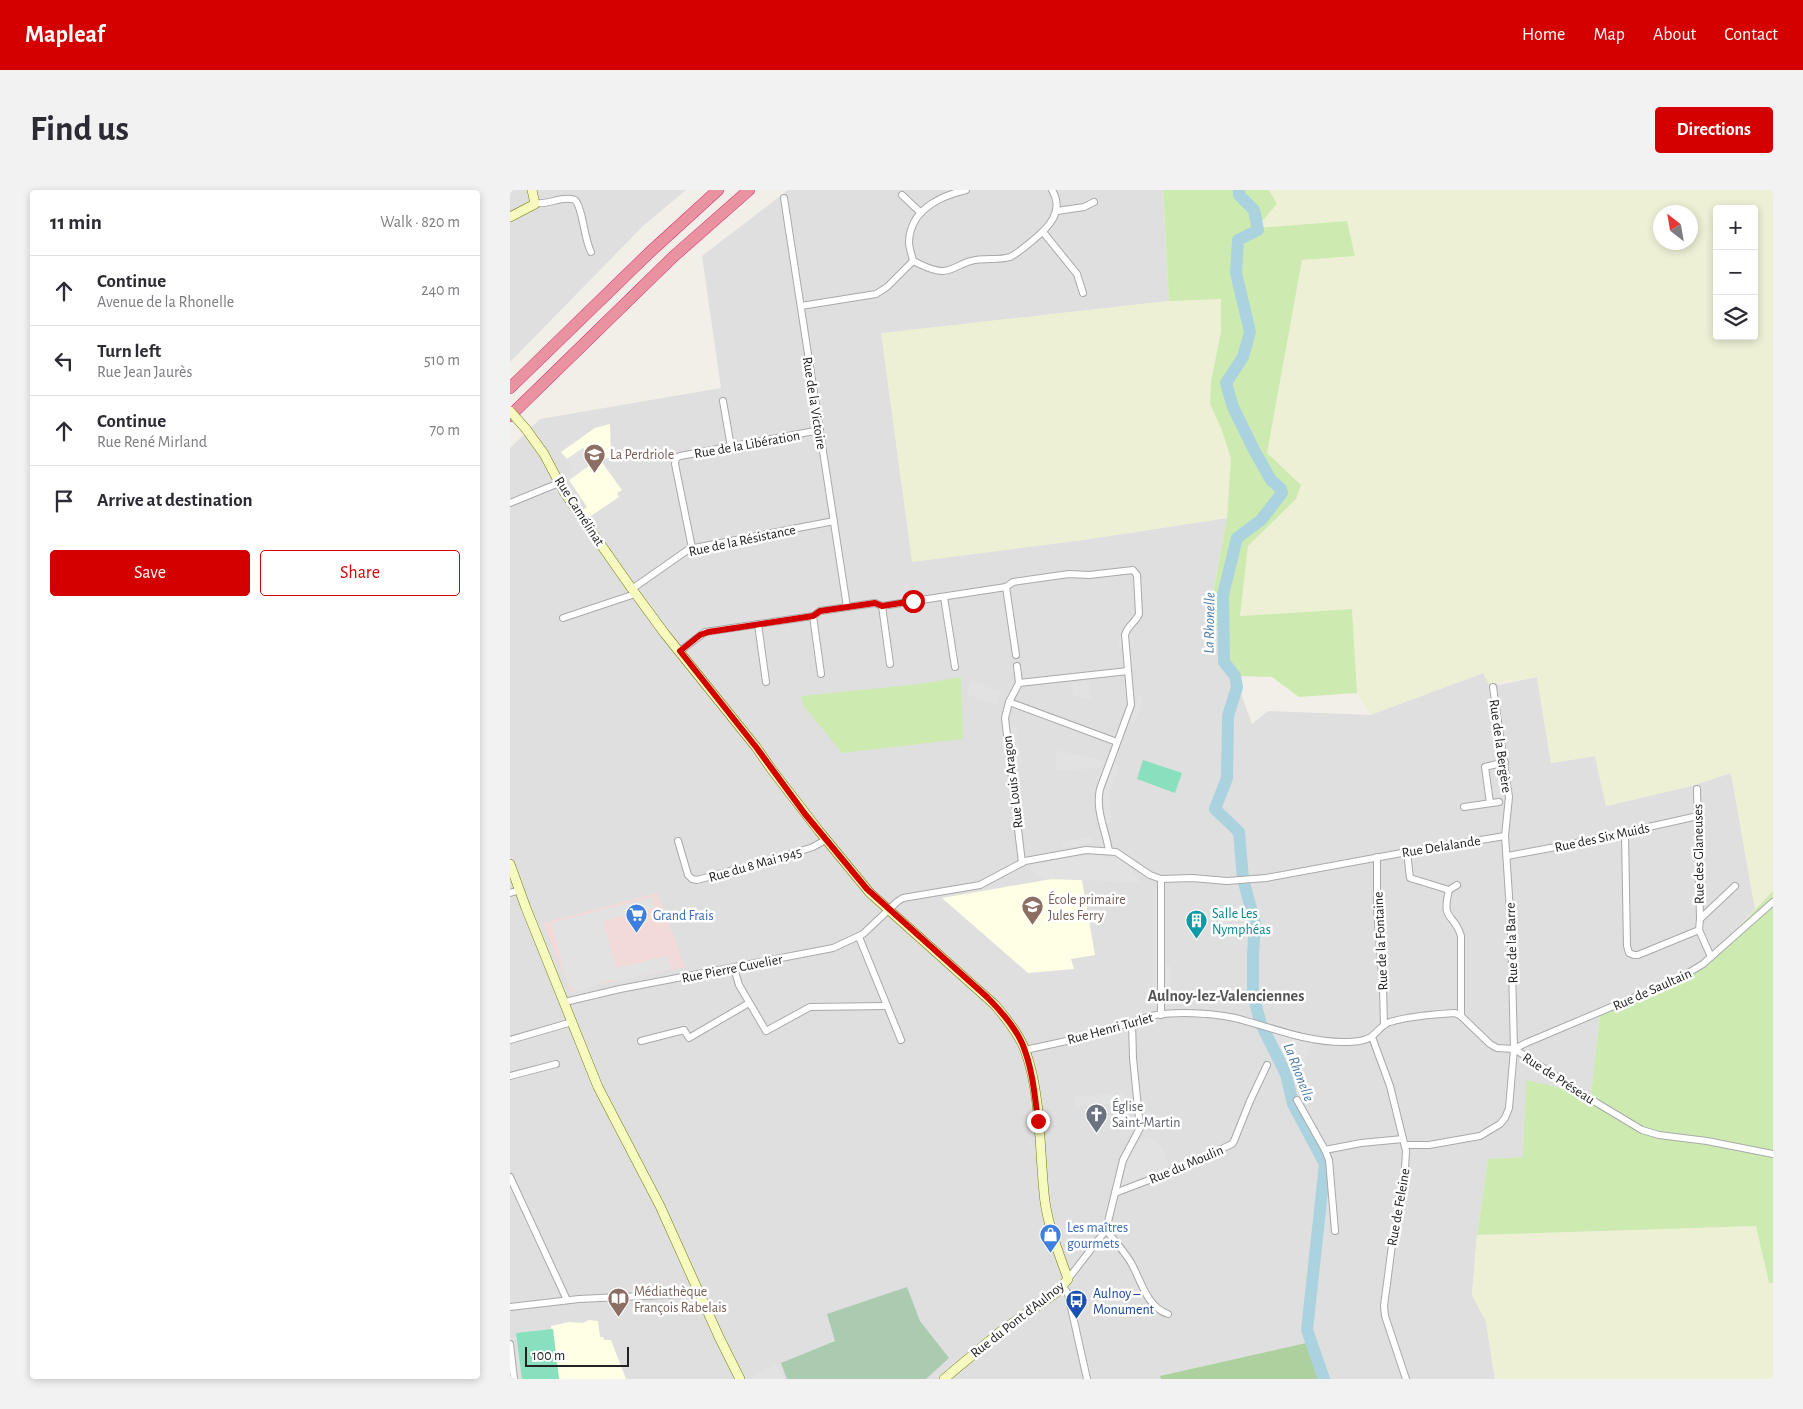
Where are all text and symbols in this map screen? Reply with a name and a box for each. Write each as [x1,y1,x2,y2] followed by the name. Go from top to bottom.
[25,23,105,47] text: Mapleaf
[1522,26,1565,44] text: Home
[1593,26,1625,44] text: Map
[1653,26,1696,44] text: About
[1724,26,1778,44] text: Contact
[1655,107,1773,153] button: Directions
[30,112,129,147] text: Find us
[1653,205,1698,250] north arrow
[1713,205,1758,340] map controls
[1713,205,1758,250] button: +
[50,212,102,233] text: 11 min
[380,214,460,230] text: Walk · 820 m
[1713,250,1758,295] button: −
[97,272,166,291] text: Continue
[50,277,78,305] icon: ahead
[421,282,460,298] text: 240 m
[97,294,234,310] text: Avenue de la Rhonelle
[1713,295,1758,340] button: layers
[97,342,161,361] text: Turn left
[50,347,78,375] icon: left
[424,352,460,368] text: 510 m
[800,356,828,451] street label: Rue de la Victoire
[97,364,192,380] text: Rue Jean Jaurès
[97,412,166,431] text: Continue
[50,417,78,445] icon: ahead
[429,422,460,438] text: 70 m
[693,429,801,461] street label: Rue de la Libération
[97,434,207,450] text: Rue René Mirland
[582,442,606,473] school or university icon: La Perdriole
[610,448,674,462] place label: La Perdriole
[552,474,607,549] street label: Rue Camélinat
[50,487,78,515] icon: arrive
[97,491,253,510] text: Arrive at destination
[687,523,797,559] street label: Rue de la Résistance
[50,550,250,596] button: Save
[260,550,460,596] button: Share
[902,590,925,613] route start
[1201,592,1218,654] water label: La Rhonelle
[1487,699,1513,794] street label: Rue de la Bergère
[1000,735,1026,829] street label: Rue Louis Aragon
[1691,804,1707,904] street label: Rue des Glaneuses
[1553,821,1651,855] street label: Rue des Six Muids
[1401,834,1482,860] street label: Rue Delalande
[707,845,804,885] street label: Rue du 8 Mai 1945
[1048,890,1126,923] place label: École primaire Jules Ferry
[1371,891,1391,991] street label: Rue de la Fontaine
[1020,895,1044,926] school or university icon: École primaire Jules Ferry
[1504,902,1520,984] street label: Rue de la Barre
[625,903,649,934] supermarket icon: Grand Frais
[1212,907,1271,937] place label: Salle Les Nymphéas
[653,909,714,923] place label: Grand Frais
[1184,909,1208,940] building icon: Salle Les Nymphéas
[681,952,784,986] street label: Rue Pierre Cuvelier
[1611,966,1694,1013] street label: Rue de Saultain
[1148,988,1304,1005] district label: Aulnoy-lez-Valenciennes
[1066,1011,1155,1047] street label: Rue Henri Turlet
[1281,1041,1317,1104] water label: La Rhonelle
[1520,1050,1597,1107] street label: Rue de Préseau
[1112,1097,1180,1130] place label: Église Saint-Martin
[1084,1102,1108,1133] church icon: Église Saint-Martin
[1027,1110,1050,1133] route end
[1147,1143,1225,1187] street label: Rue du Moulin
[1385,1167,1413,1247] street label: Rue de Feleine
[1067,1221,1128,1251] place label: Les maîtres gourmets
[1039,1223,1063,1254] shop icon: Les maîtres gourmets
[968,1279,1067,1361] street label: Rue du Pont d'Aulnoy
[634,1285,727,1315] place label: Médiathèque François Rabelais
[606,1287,630,1318] library icon: Médiathèque François Rabelais
[1093,1287,1155,1317] place label: Aulnoy – Monument
[1065,1289,1089,1320] bus stop icon: Aulnoy – Monument
[525,1344,629,1367] scale bar
[532,1349,565,1363] text: 100 m

